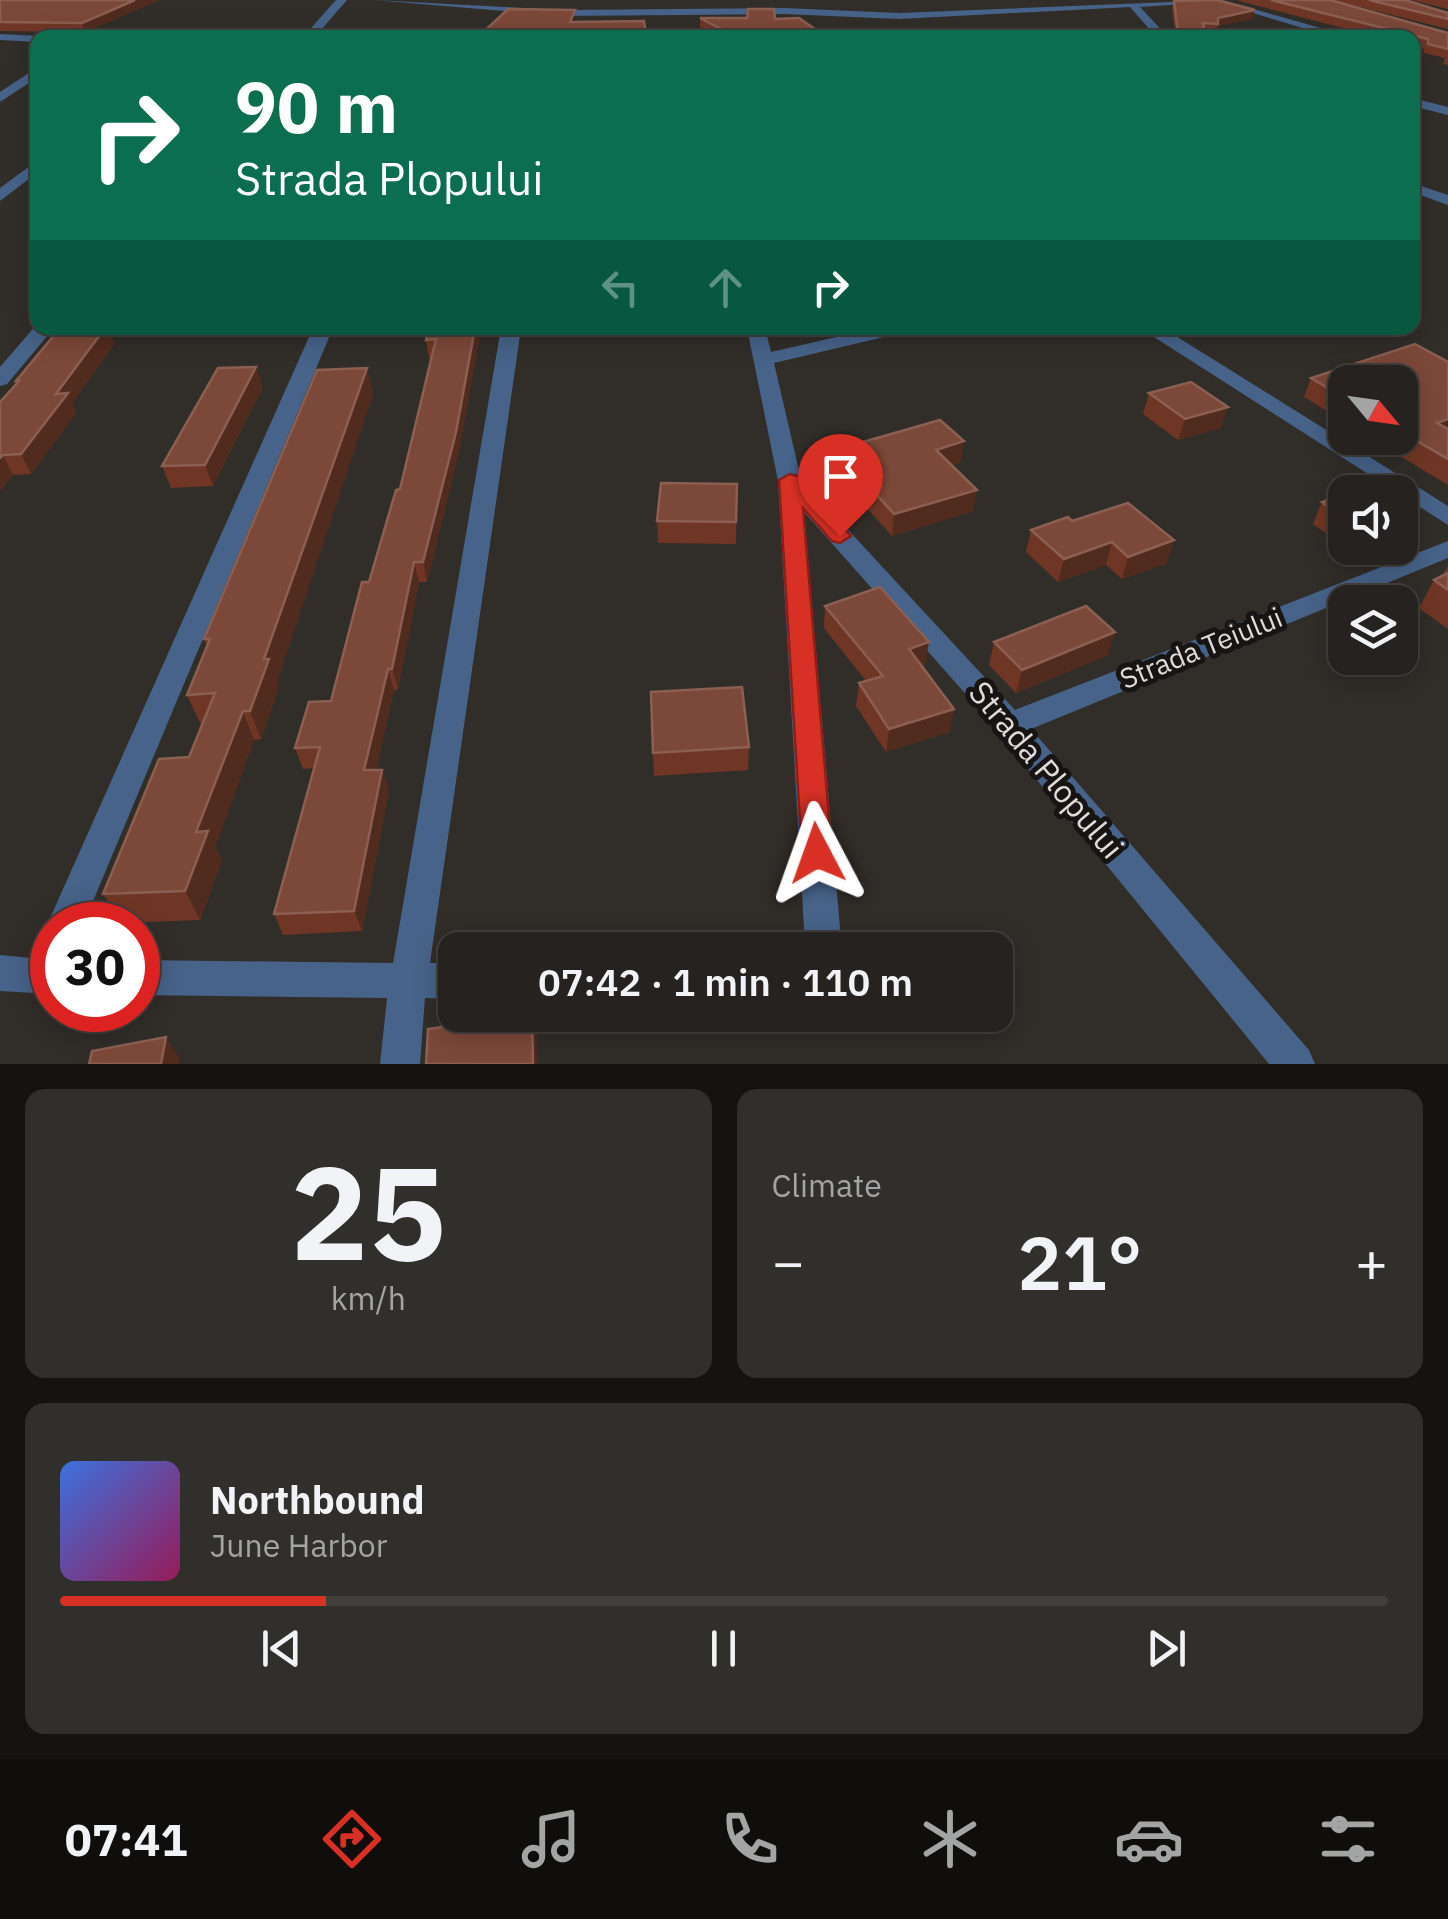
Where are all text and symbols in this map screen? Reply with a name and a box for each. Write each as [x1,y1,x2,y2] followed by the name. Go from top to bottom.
[235,61,398,152] text: 90 m
[70,70,200,200] icon: right
[235,149,543,207] text: Strada Plopului
[593,260,648,315] icon: left
[698,260,753,315] icon: ahead
[803,260,858,315] icon: right
[1328,365,1418,455] north arrow
[1328,365,1418,675] map controls
[798,434,883,537] pin
[813,449,868,504] icon: arrive
[1328,475,1418,565] button: sound
[1328,585,1418,675] button: layers
[1114,598,1287,697] street label: Strada Teiului
[960,672,1133,867] street label: Strada Plopului
[765,801,869,905] position arrow
[30,902,160,1032] speed limit sign: 30
[538,957,913,1006] text: 07:42 · 1 min · 110 m
[290,1127,446,1296] text: 25
[772,1164,882,1206] text: Climate
[1017,1213,1142,1311] text: 21°
[772,1226,805,1297] text: −
[1355,1226,1388,1297] text: +
[331,1277,406,1319] text: km/h
[210,1475,425,1524] text: Northbound
[210,1524,387,1566] text: June Harbor
[254,1621,309,1676] icon: previous
[696,1621,751,1676] icon: pause
[1139,1621,1194,1676] icon: next
[317,1804,387,1874] icon: directions
[516,1804,586,1874] icon: music
[715,1804,785,1874] icon: phone
[915,1804,985,1874] icon: climate
[1114,1804,1184,1874] icon: car
[1313,1804,1383,1874] icon: filters
[65,1810,188,1868] text: 07:41

